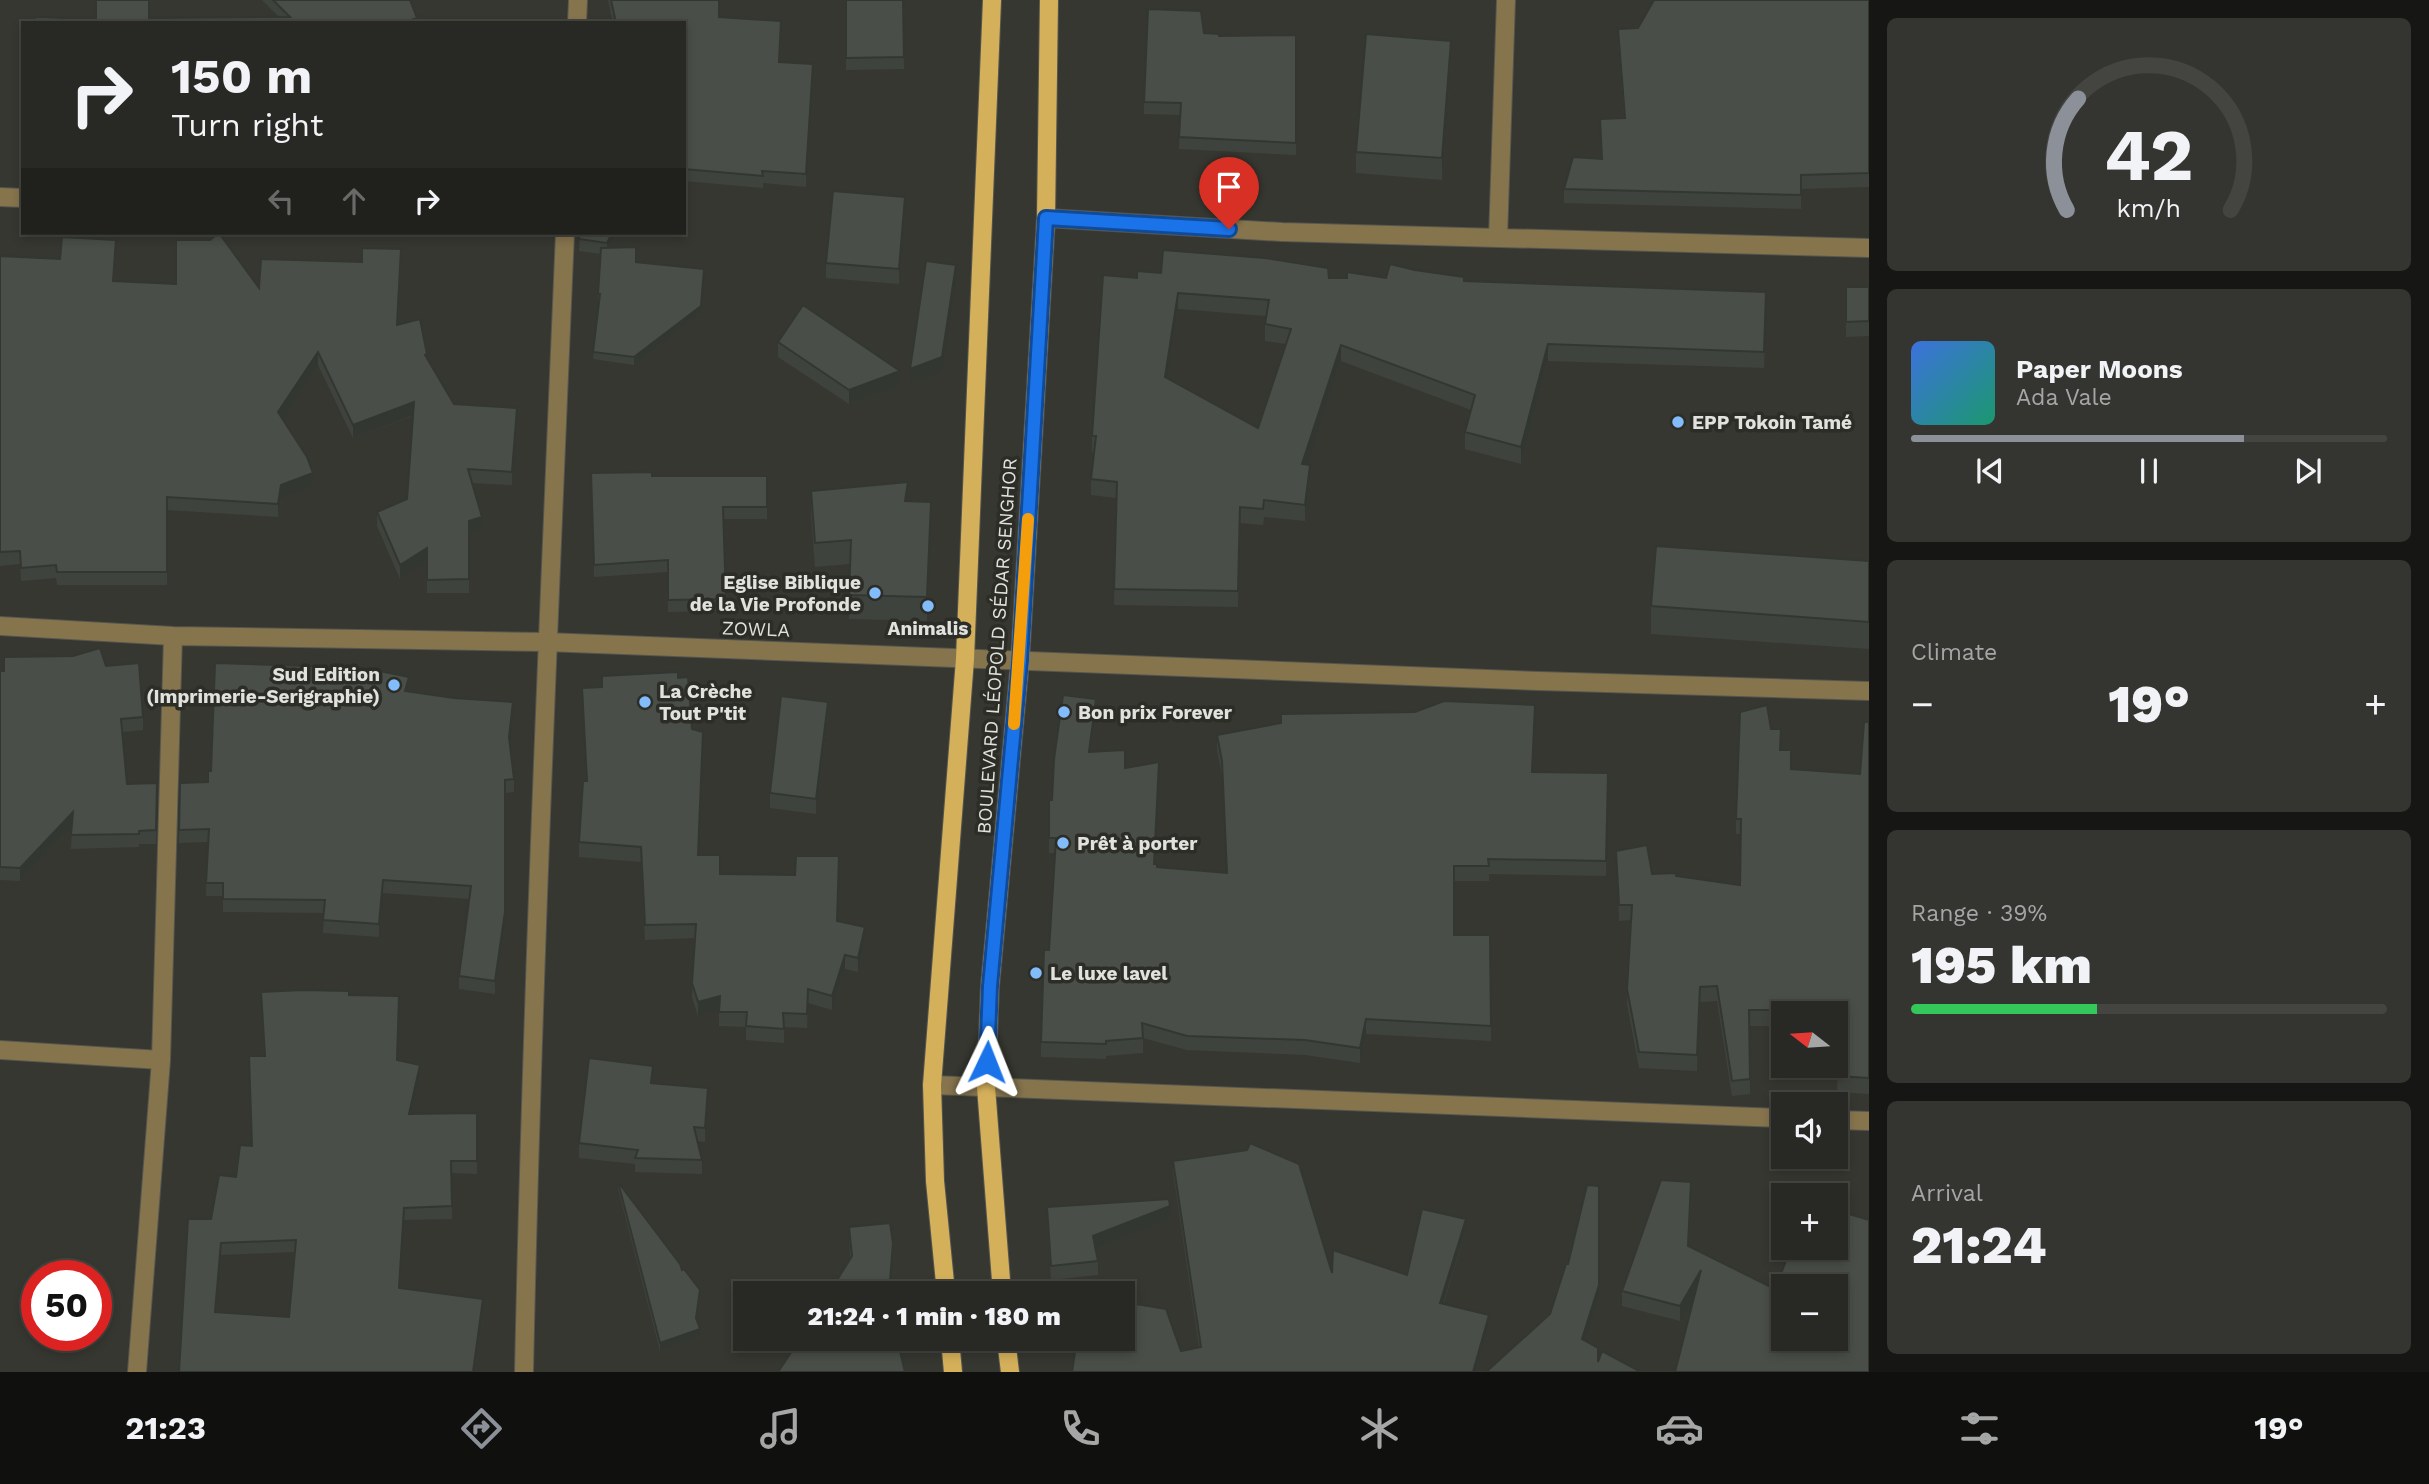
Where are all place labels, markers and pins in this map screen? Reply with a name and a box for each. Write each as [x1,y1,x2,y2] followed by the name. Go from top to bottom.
[1199,157,1259,229] pin
[1692,411,1852,434] place label: EPP Tokoin Tamé
[1670,414,1686,430] marker: EPP Tokoin Tamé
[690,571,861,616] place label: Eglise Biblique de la Vie Profonde
[867,585,883,601] marker: Eglise Biblique de la Vie Profonde
[920,598,936,614] marker: Animalis
[888,617,968,640] place label: Animalis
[146,663,380,708] place label: Sud Edition (Imprimerie-Serigraphie)
[386,677,402,693] marker: Sud Edition (Imprimerie-Serigraphie)
[659,680,752,725] place label: La Crèche Tout P'tit
[637,694,653,710] marker: La Crèche Tout P'tit
[1078,701,1233,724] place label: Bon prix Forever
[1056,704,1072,720] marker: Bon prix Forever
[1077,832,1198,855] place label: Prêt à porter
[1055,835,1071,851] marker: Prêt à porter
[1050,962,1168,985] place label: Le luxe lavel
[1028,965,1044,981] marker: Le luxe lavel

